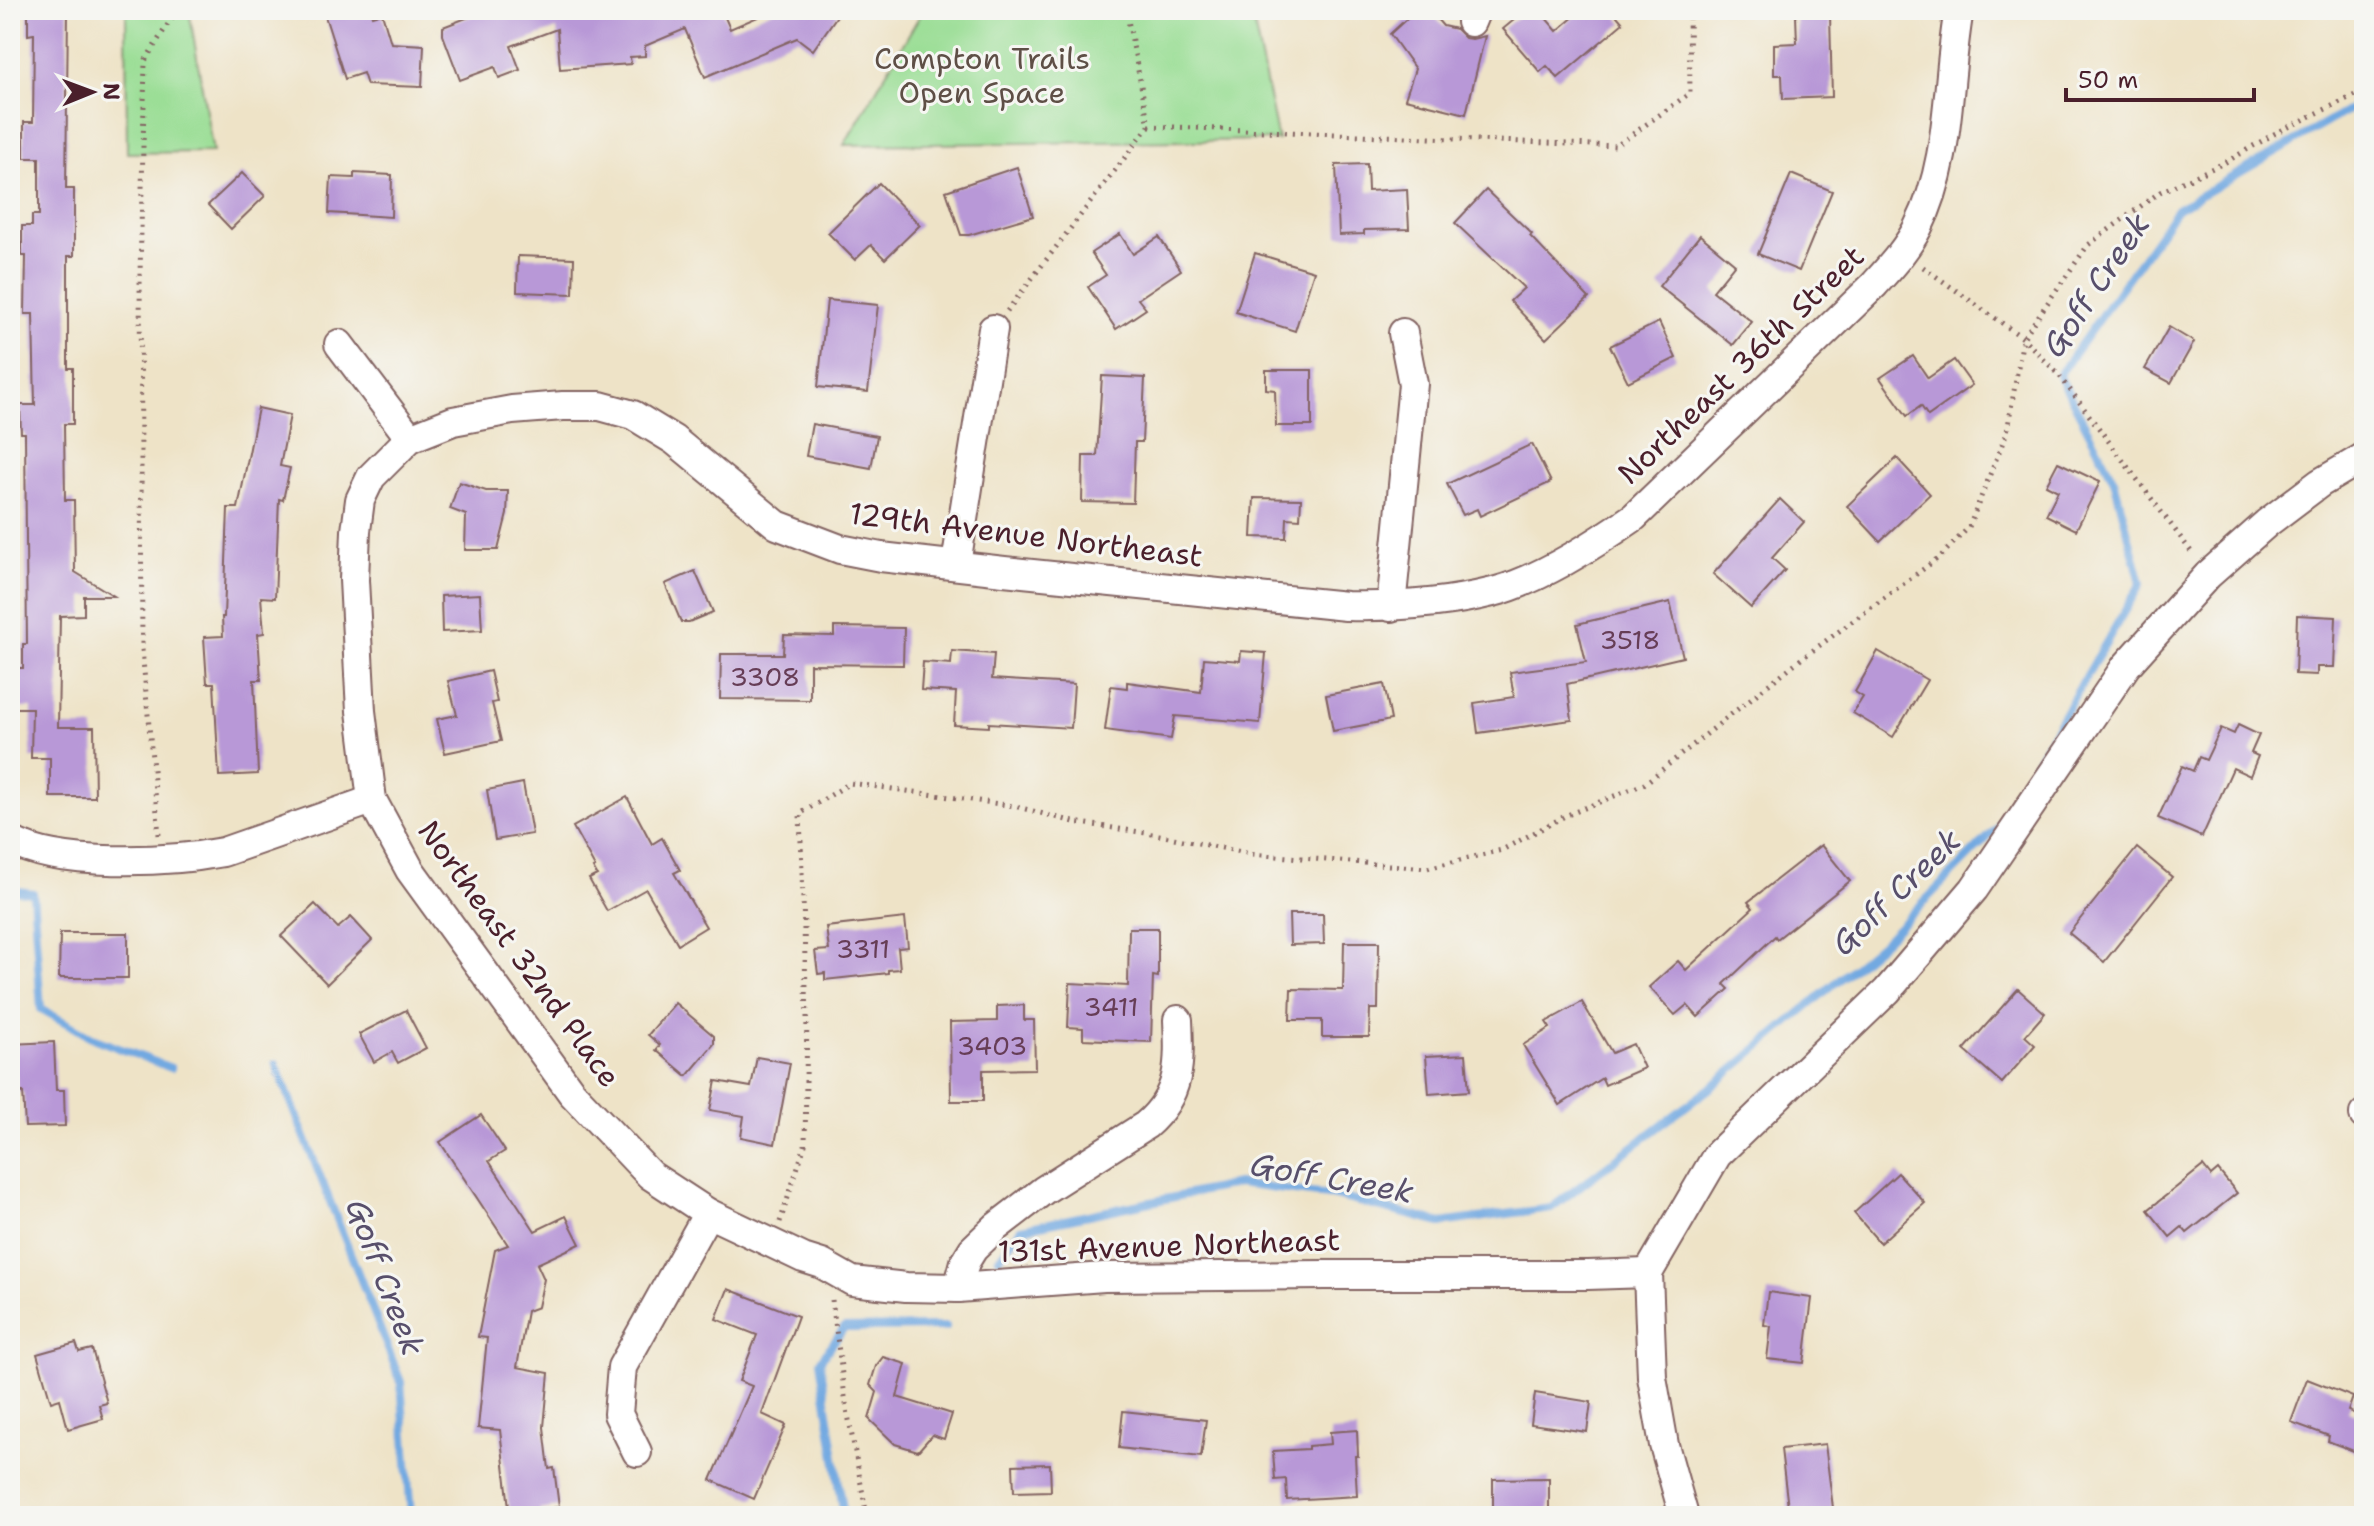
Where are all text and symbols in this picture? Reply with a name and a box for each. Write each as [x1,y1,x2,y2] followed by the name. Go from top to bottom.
[874,38,1090,113] park label: Compton Trails Open Space
[52,52,132,132] north arrow
[2066,52,2254,102] scale bar
[2078,64,2138,96] text: 50 m
[97,83,126,101] text: N
[2032,204,2160,365] water label: Goff Creek
[1608,236,1873,493] street label: Northeast 36th Street
[847,492,1205,577] street label: 129th Avenue Northeast
[1600,622,1660,657] house number: 3518
[730,659,800,694] house number: 3308
[409,812,630,1095] street label: Northeast 32nd Place
[1821,819,1970,964] water label: Goff Creek
[836,931,890,966] house number: 3311
[1084,989,1138,1024] house number: 3411
[957,1028,1027,1063] house number: 3403
[1247,1142,1417,1213] water label: Goff Creek
[336,1192,435,1362] water label: Goff Creek
[997,1219,1341,1272] street label: 131st Avenue Northeast

